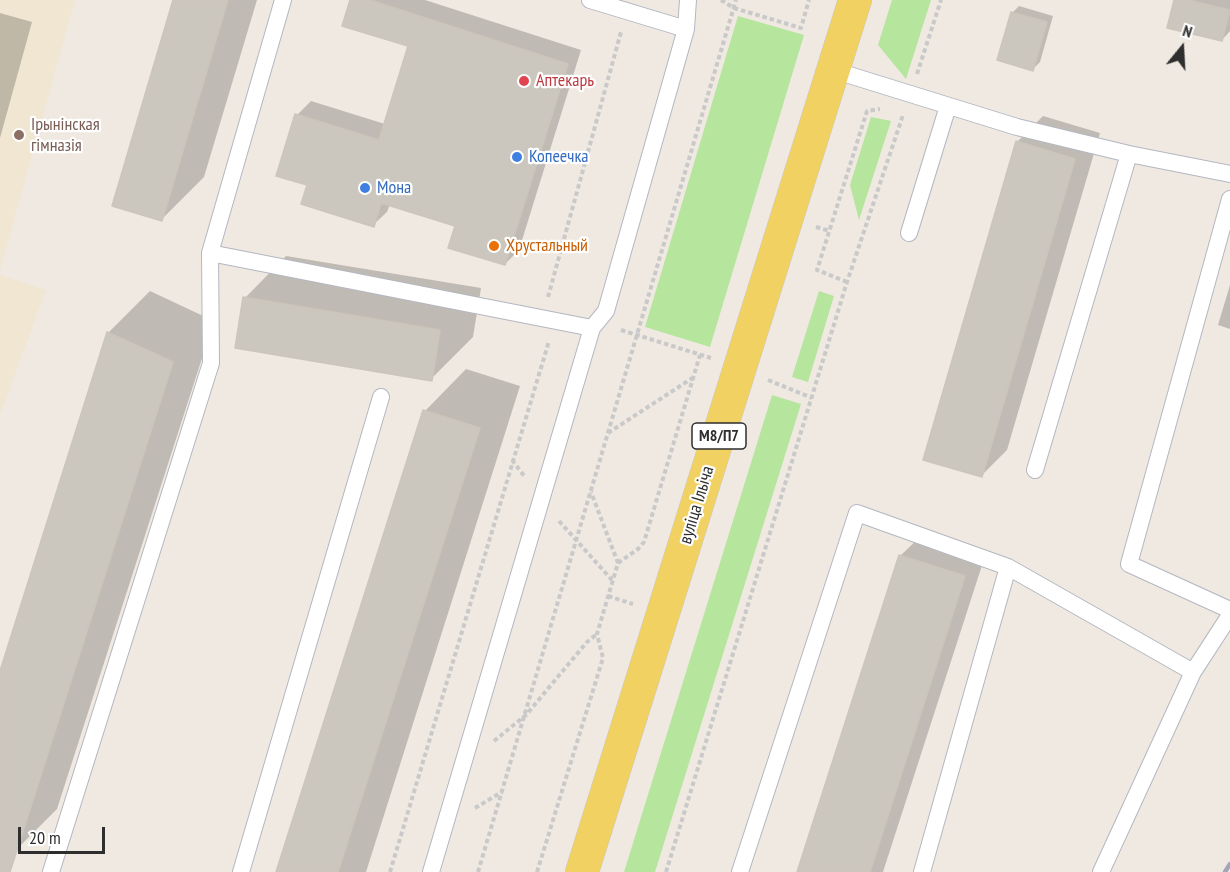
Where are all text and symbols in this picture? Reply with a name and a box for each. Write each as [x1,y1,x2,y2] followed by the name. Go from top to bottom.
[1152,18,1212,78] north arrow
[1180,20,1195,42] text: N
[536,70,594,92] place label: Аптекарь
[517,74,531,88] marker: Аптекарь
[31,114,100,156] place label: Ірынінская гімназія
[12,128,26,142] marker: Ірынінская гімназія
[529,146,589,168] place label: Копеечка
[510,150,524,164] marker: Копеечка
[377,177,411,199] place label: Мона
[358,181,372,195] marker: Мона
[506,235,588,257] place label: Хрустальный
[487,239,501,253] marker: Хрустальный
[692,423,746,449] road number: М8/П7
[675,463,719,547] street label: вуліца Ільіча
[21,815,108,853] scale bar
[29,826,61,849] text: 20 m

